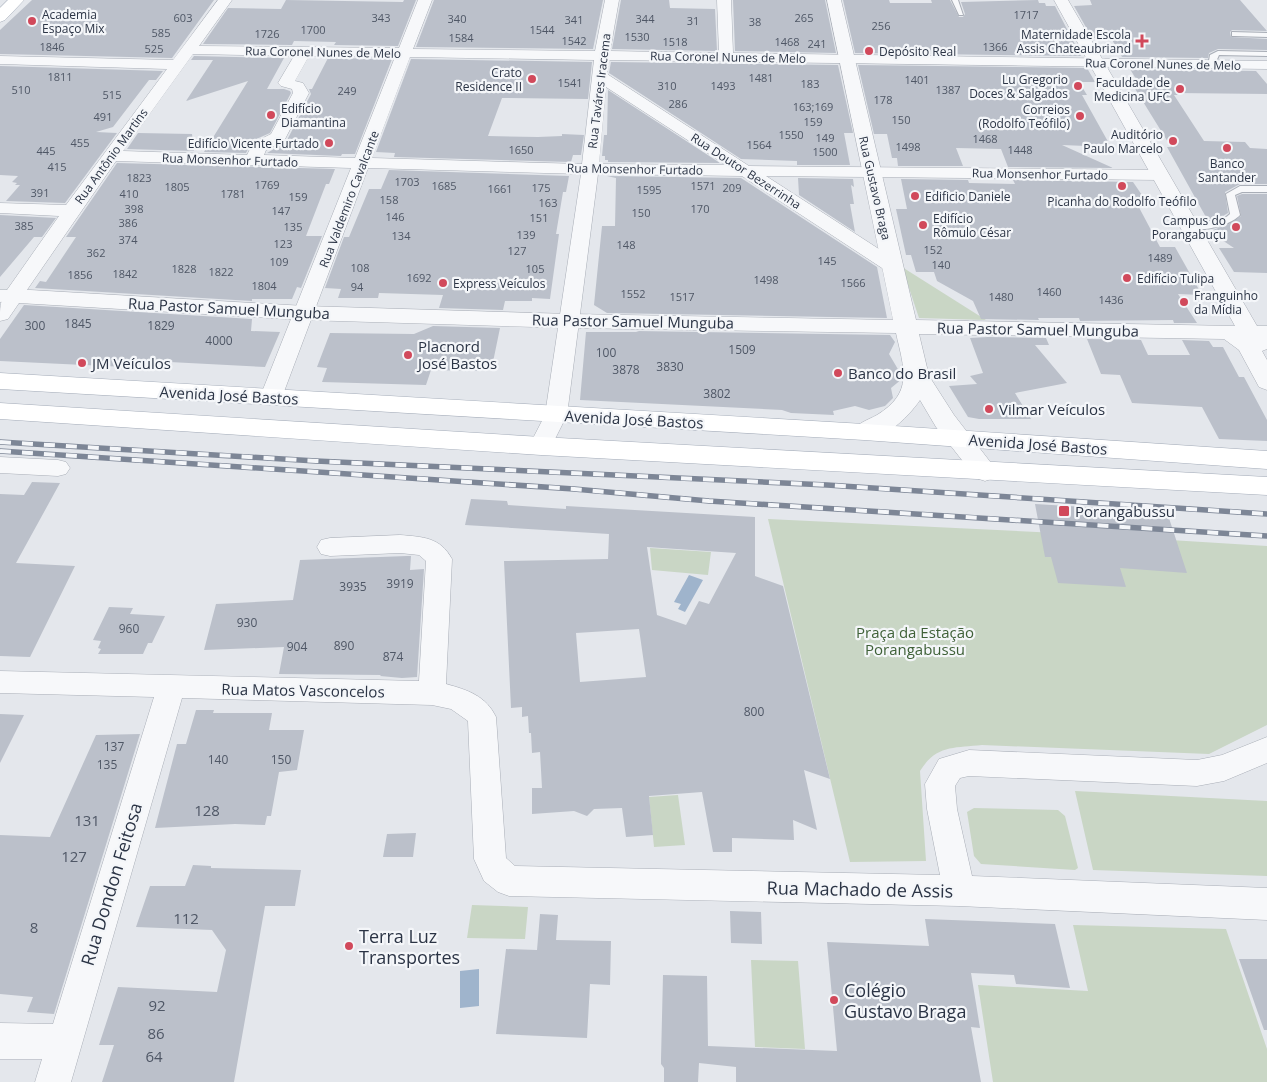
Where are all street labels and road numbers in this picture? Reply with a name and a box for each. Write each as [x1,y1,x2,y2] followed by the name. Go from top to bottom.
[583,32,615,150] street label: Rua Taváres Iracema
[245,42,401,62] street label: Rua Coronel Nunes de Melo
[650,47,806,67] street label: Rua Coronel Nunes de Melo
[1085,54,1241,74] street label: Rua Coronel Nunes de Melo
[70,104,152,207] street label: Rua Antônio Martins
[315,128,383,270] street label: Rua Valdemiro Cavalcante
[688,129,804,213] street label: Rua Doutor Bezerrinha
[855,134,895,242] street label: Rua Gustavo Braga
[162,149,298,171] street label: Rua Monsenhor Furtado
[567,159,703,179] street label: Rua Monsenhor Furtado
[972,164,1108,184] street label: Rua Monsenhor Furtado
[128,293,330,323] street label: Rua Pastor Samuel Munguba
[532,309,734,333] street label: Rua Pastor Samuel Munguba
[937,317,1139,341] street label: Rua Pastor Samuel Munguba
[159,381,299,409] street label: Avenida José Bastos
[564,405,704,433] street label: Avenida José Bastos
[968,429,1108,459] street label: Avenida José Bastos
[221,679,385,701] street label: Rua Matos Vasconcelos
[75,800,147,968] street label: Rua Dondon Feitosa
[766,875,954,903] street label: Rua Machado de Assis

